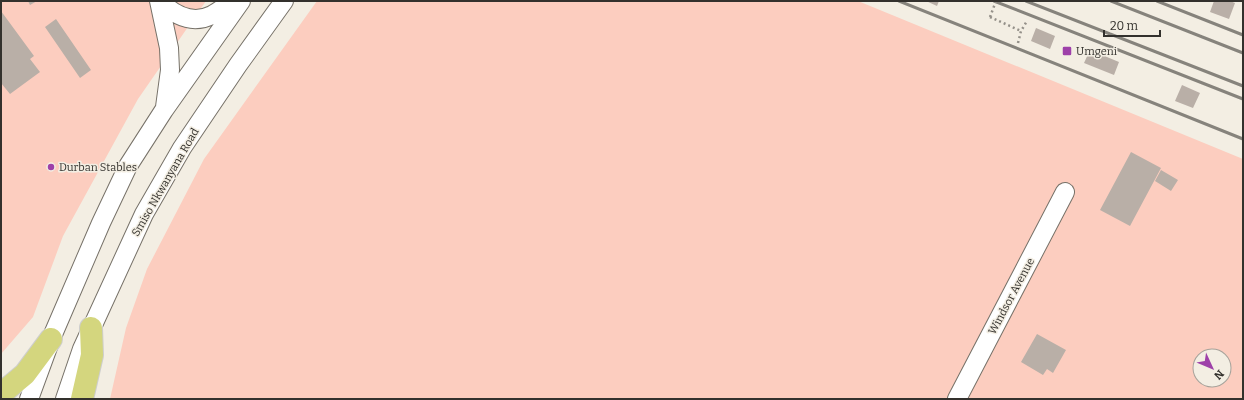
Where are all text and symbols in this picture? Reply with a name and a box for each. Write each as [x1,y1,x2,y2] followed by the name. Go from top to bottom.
[1104,12,1160,38] scale bar
[1110,19,1139,33] text: 20 m
[1061,45,1073,57] marker: Umgeni
[1076,45,1118,58] place label: Umgeni
[129,126,202,239] street label: Smiso Nkwanyana Road
[59,161,137,174] place label: Durban Stables
[46,162,56,172] marker: Durban Stables
[986,256,1037,337] street label: Windsor Avenue
[1192,348,1232,388] north arrow
[1211,367,1226,383] text: N

